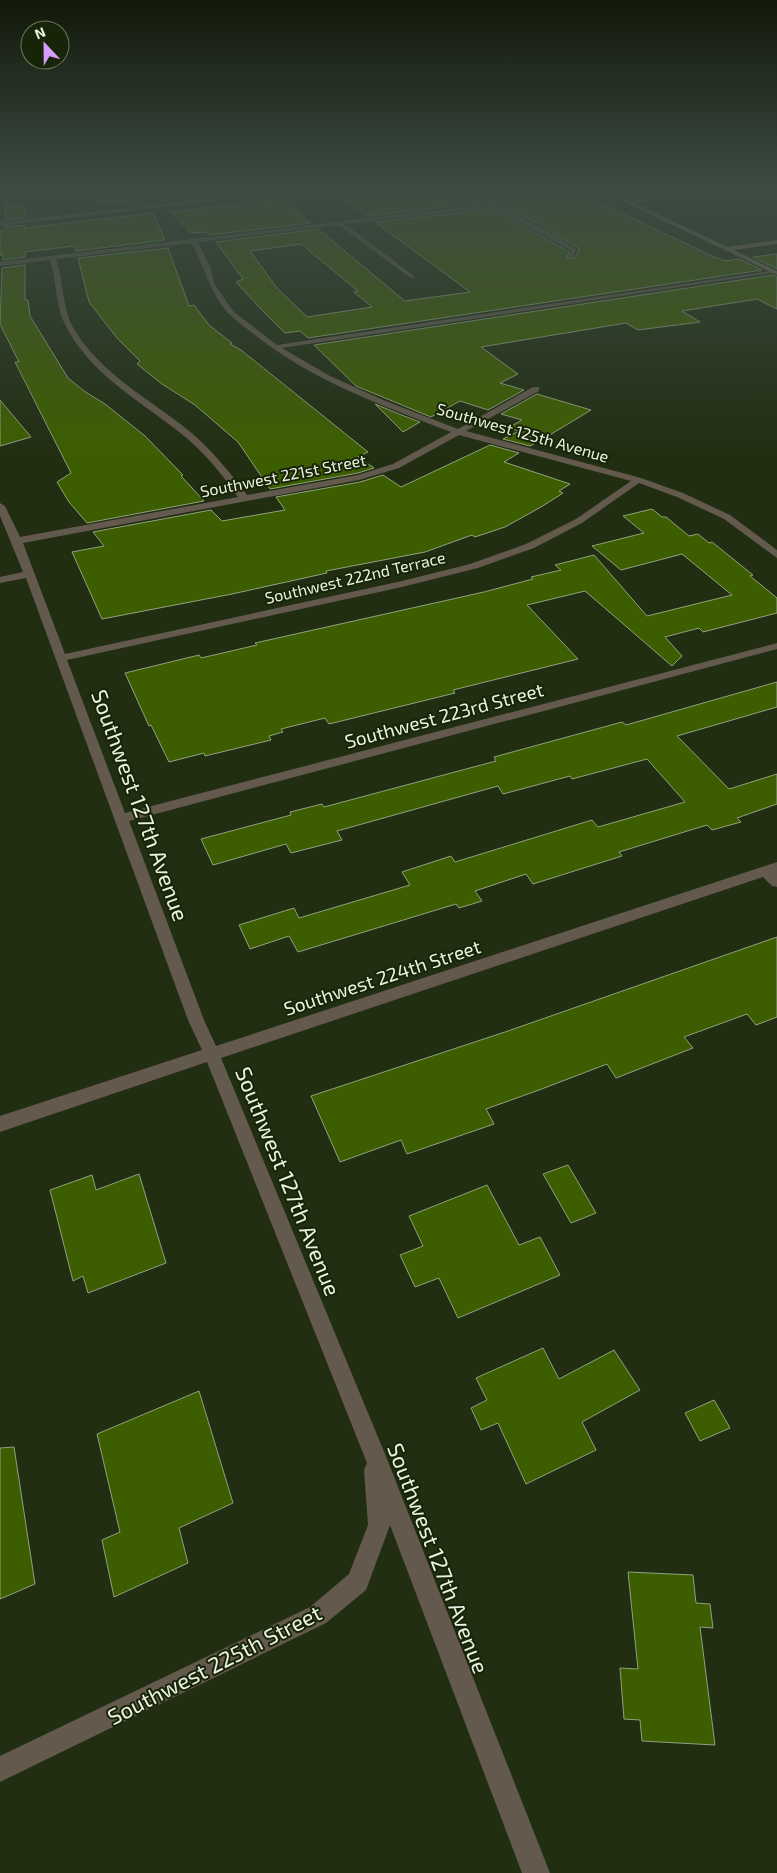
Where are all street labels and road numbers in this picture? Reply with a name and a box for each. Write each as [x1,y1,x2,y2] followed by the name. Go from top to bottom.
[435,398,611,466] street label: Southwest 125th Avenue
[198,450,368,500] street label: Southwest 221st Street
[263,547,447,607] street label: Southwest 222nd Terrace
[342,677,546,753] street label: Southwest 223rd Street
[87,686,195,924] street label: Southwest 127th Avenue
[281,934,483,1020] street label: Southwest 224th Street
[231,1063,347,1299] street label: Southwest 127th Avenue
[383,1439,495,1677] street label: Southwest 127th Avenue
[103,1599,325,1729] street label: Southwest 225th Street

